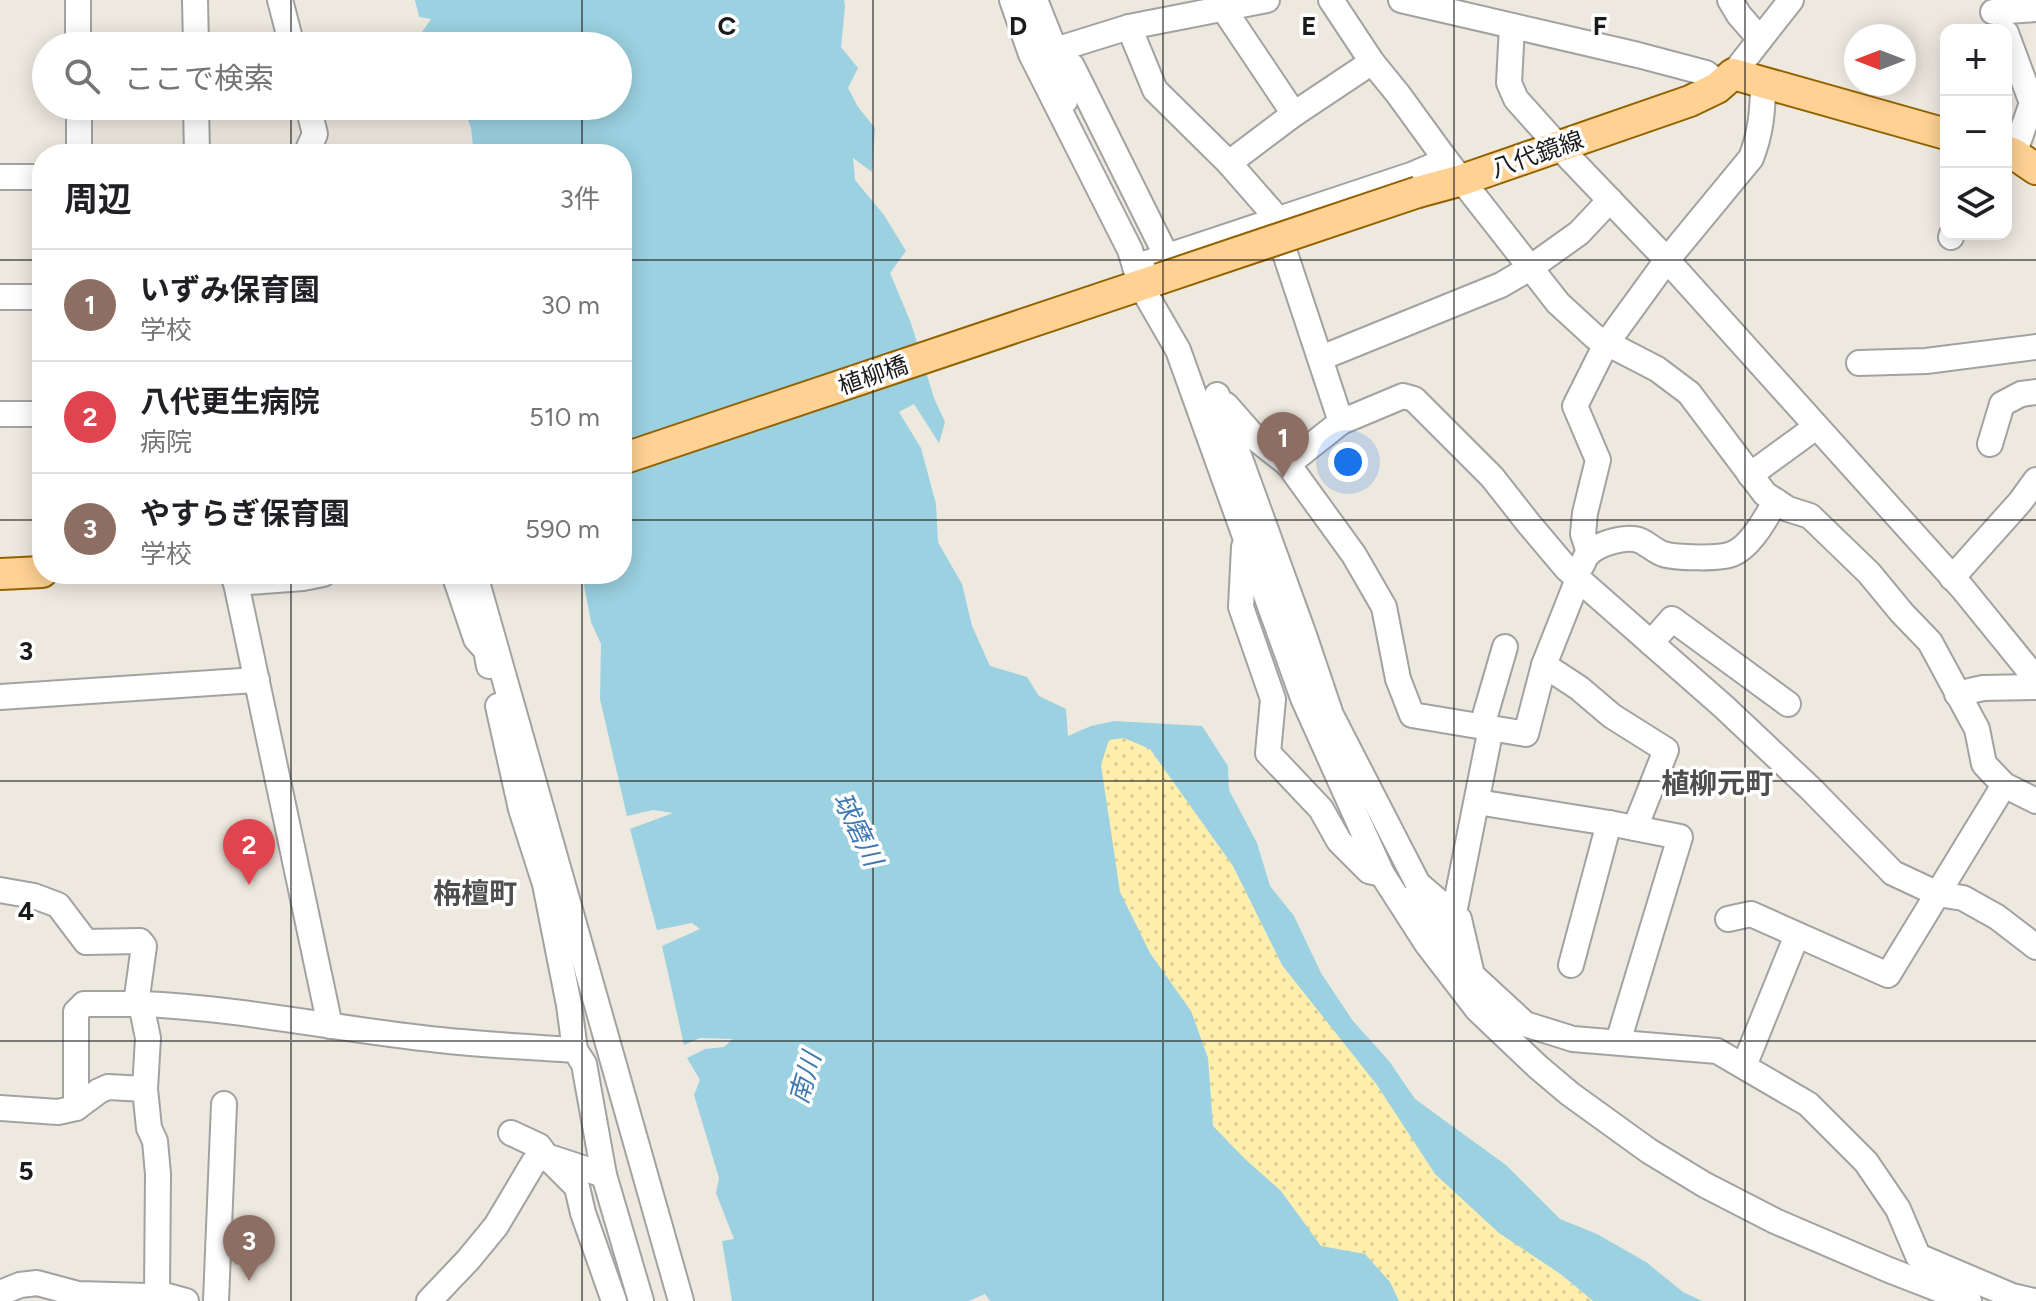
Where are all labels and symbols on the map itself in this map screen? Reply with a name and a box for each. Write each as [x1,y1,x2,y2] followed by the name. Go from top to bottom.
[718,10,737,42] text: C
[1009,10,1027,42] text: D
[1301,10,1317,42] text: E
[1593,10,1607,42] text: F
[1844,24,1916,96] north arrow
[1487,125,1587,183] street label: 八代鏡線
[834,350,912,400] street label: 植柳橋
[1257,412,1309,478] pin: 1
[1328,442,1368,482] your location
[19,635,33,667] text: 3
[1661,766,1773,800] district label: 植柳元町
[827,787,891,874] water label: 球磨川
[223,819,275,885] pin: 2
[433,876,517,910] district label: 栴檀町
[18,895,34,927] text: 4
[782,1046,828,1107] water label: 南川
[18,1155,34,1187] text: 5
[223,1215,275,1281] pin: 3

